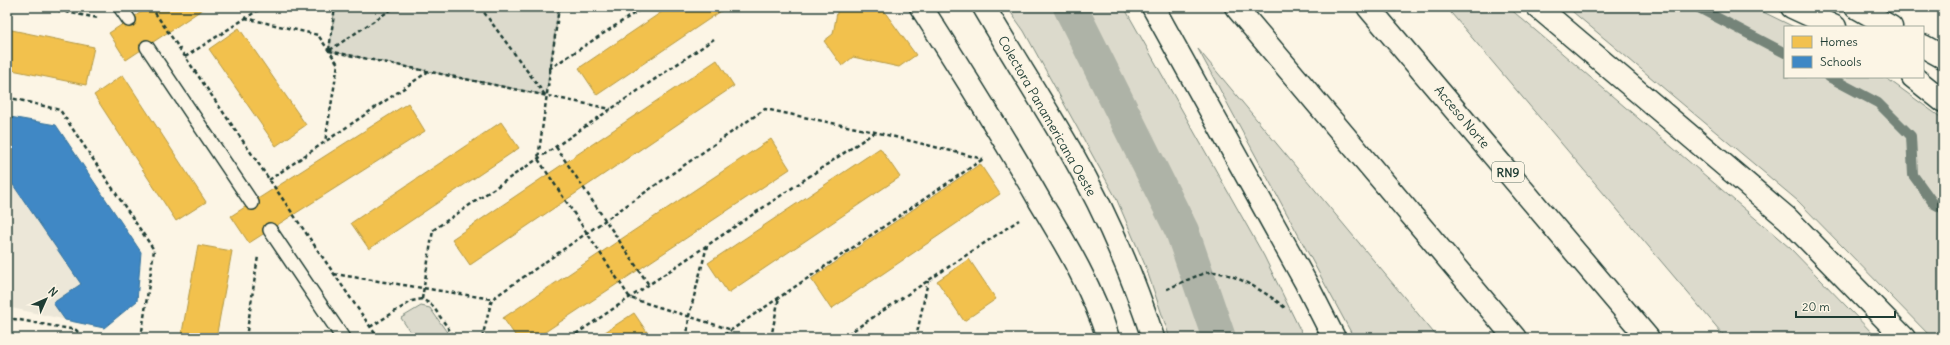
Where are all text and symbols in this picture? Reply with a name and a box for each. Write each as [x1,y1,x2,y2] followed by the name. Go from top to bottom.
[1784,26,1924,78] legend
[994,33,1100,199] street label: Colectora Panamericana Oeste
[1820,34,1858,49] text: Homes
[1820,54,1861,69] text: Schools
[1431,82,1493,152] street label: Acceso Norte
[1492,162,1524,182] road number: RN9
[26,279,66,319] north arrow
[45,284,61,300] text: N
[1796,293,1895,319] scale bar
[1802,299,1830,314] text: 20 m

